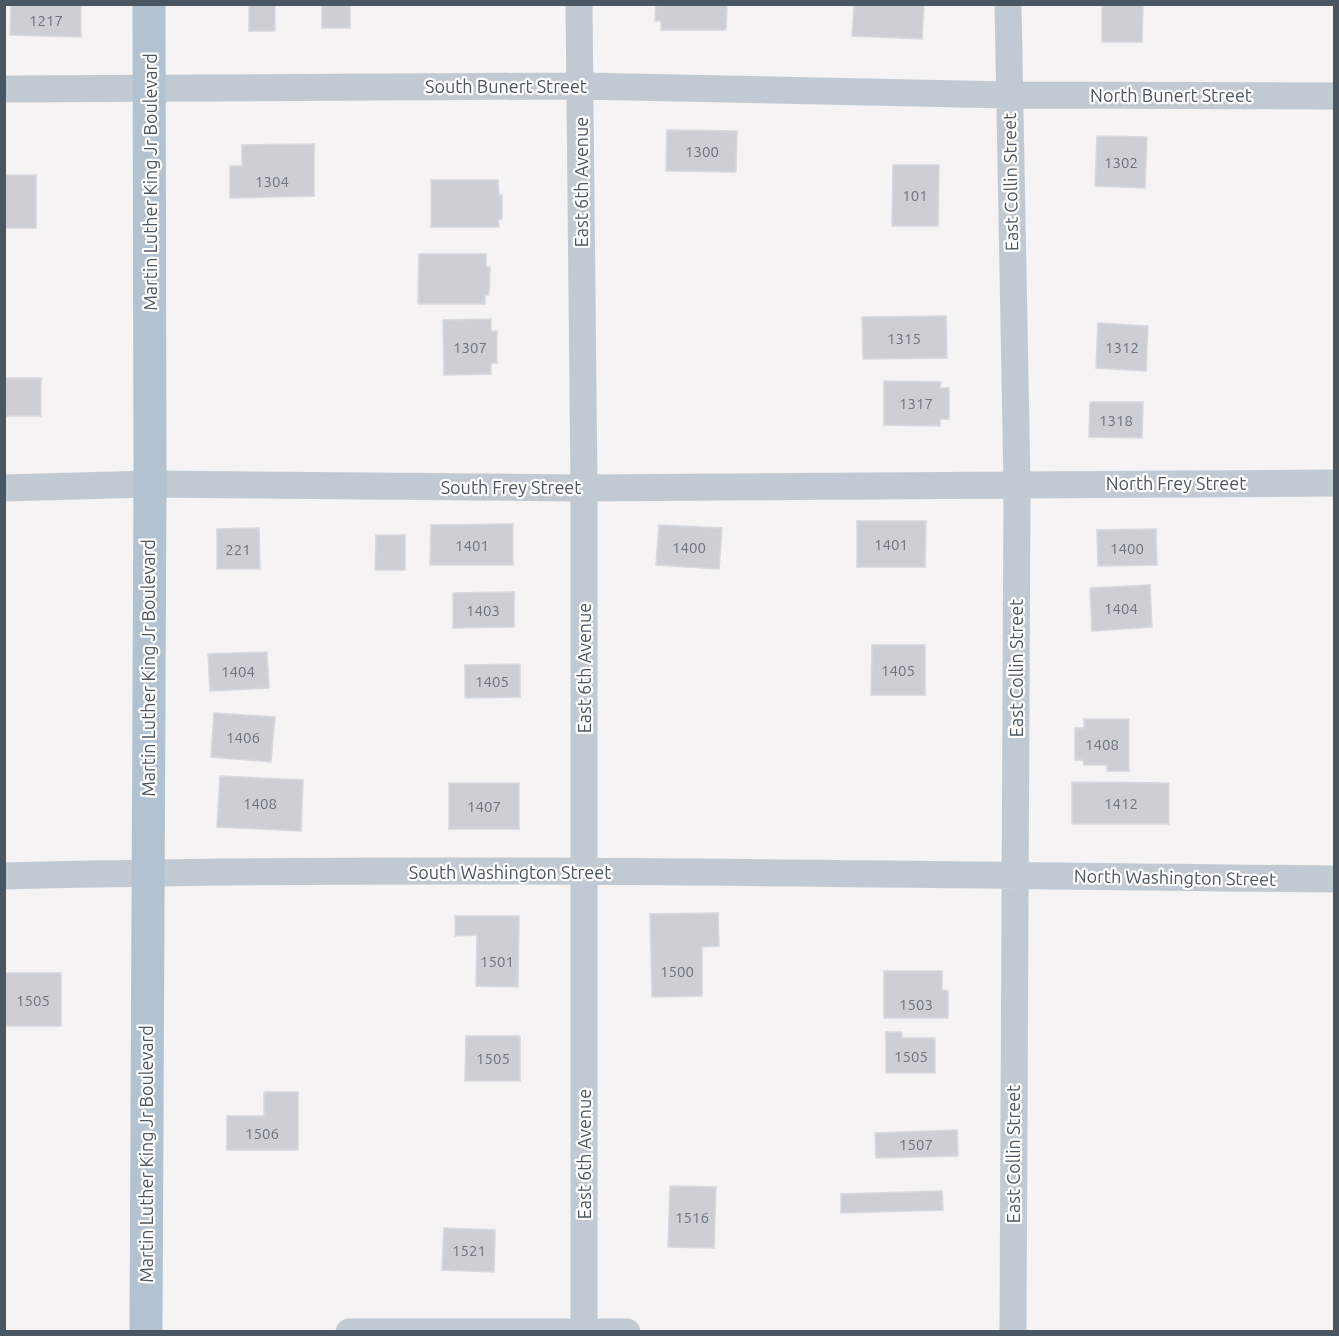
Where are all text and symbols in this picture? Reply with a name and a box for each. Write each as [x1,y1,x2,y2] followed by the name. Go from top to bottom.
[29,12,63,29] house number: 1217
[140,53,160,311] street label: Martin Luther King Jr Boulevard
[425,76,587,96] street label: South Bunert Street
[1090,85,1252,105] street label: North Bunert Street
[999,113,1021,251] street label: East Collin Street
[571,117,591,247] street label: East 6th Avenue
[685,143,719,160] house number: 1300
[1104,154,1138,171] house number: 1302
[255,173,289,190] house number: 1304
[902,187,928,204] house number: 101
[887,330,921,347] house number: 1315
[453,339,487,356] house number: 1307
[1105,339,1139,356] house number: 1312
[899,395,933,412] house number: 1317
[1099,412,1133,429] house number: 1318
[1106,473,1246,493] street label: North Frey Street
[441,477,581,497] street label: South Frey Street
[874,536,908,553] house number: 1401
[455,537,489,554] house number: 1401
[138,539,158,797] street label: Martin Luther King Jr Boulevard
[672,539,706,556] house number: 1400
[1110,540,1144,557] house number: 1400
[225,541,251,558] house number: 221
[1006,599,1026,737] street label: East Collin Street
[1104,600,1138,617] house number: 1404
[466,602,500,619] house number: 1403
[574,603,594,733] street label: East 6th Avenue
[881,662,915,679] house number: 1405
[221,663,255,680] house number: 1404
[475,673,509,690] house number: 1405
[226,729,260,746] house number: 1406
[1085,736,1119,753] house number: 1408
[243,795,277,812] house number: 1408
[1104,795,1138,812] house number: 1412
[467,798,501,815] house number: 1407
[409,862,611,882] street label: South Washington Street
[1074,865,1276,889] street label: North Washington Street
[480,953,514,970] house number: 1501
[660,963,694,980] house number: 1500
[16,992,50,1009] house number: 1505
[899,996,933,1013] house number: 1503
[136,1025,156,1283] street label: Martin Luther King Jr Boulevard
[894,1048,928,1065] house number: 1505
[476,1050,510,1067] house number: 1505
[1003,1085,1023,1223] street label: East Collin Street
[574,1089,594,1219] street label: East 6th Avenue
[245,1125,279,1142] house number: 1506
[899,1136,933,1153] house number: 1507
[675,1209,709,1226] house number: 1516
[452,1242,486,1259] house number: 1521

